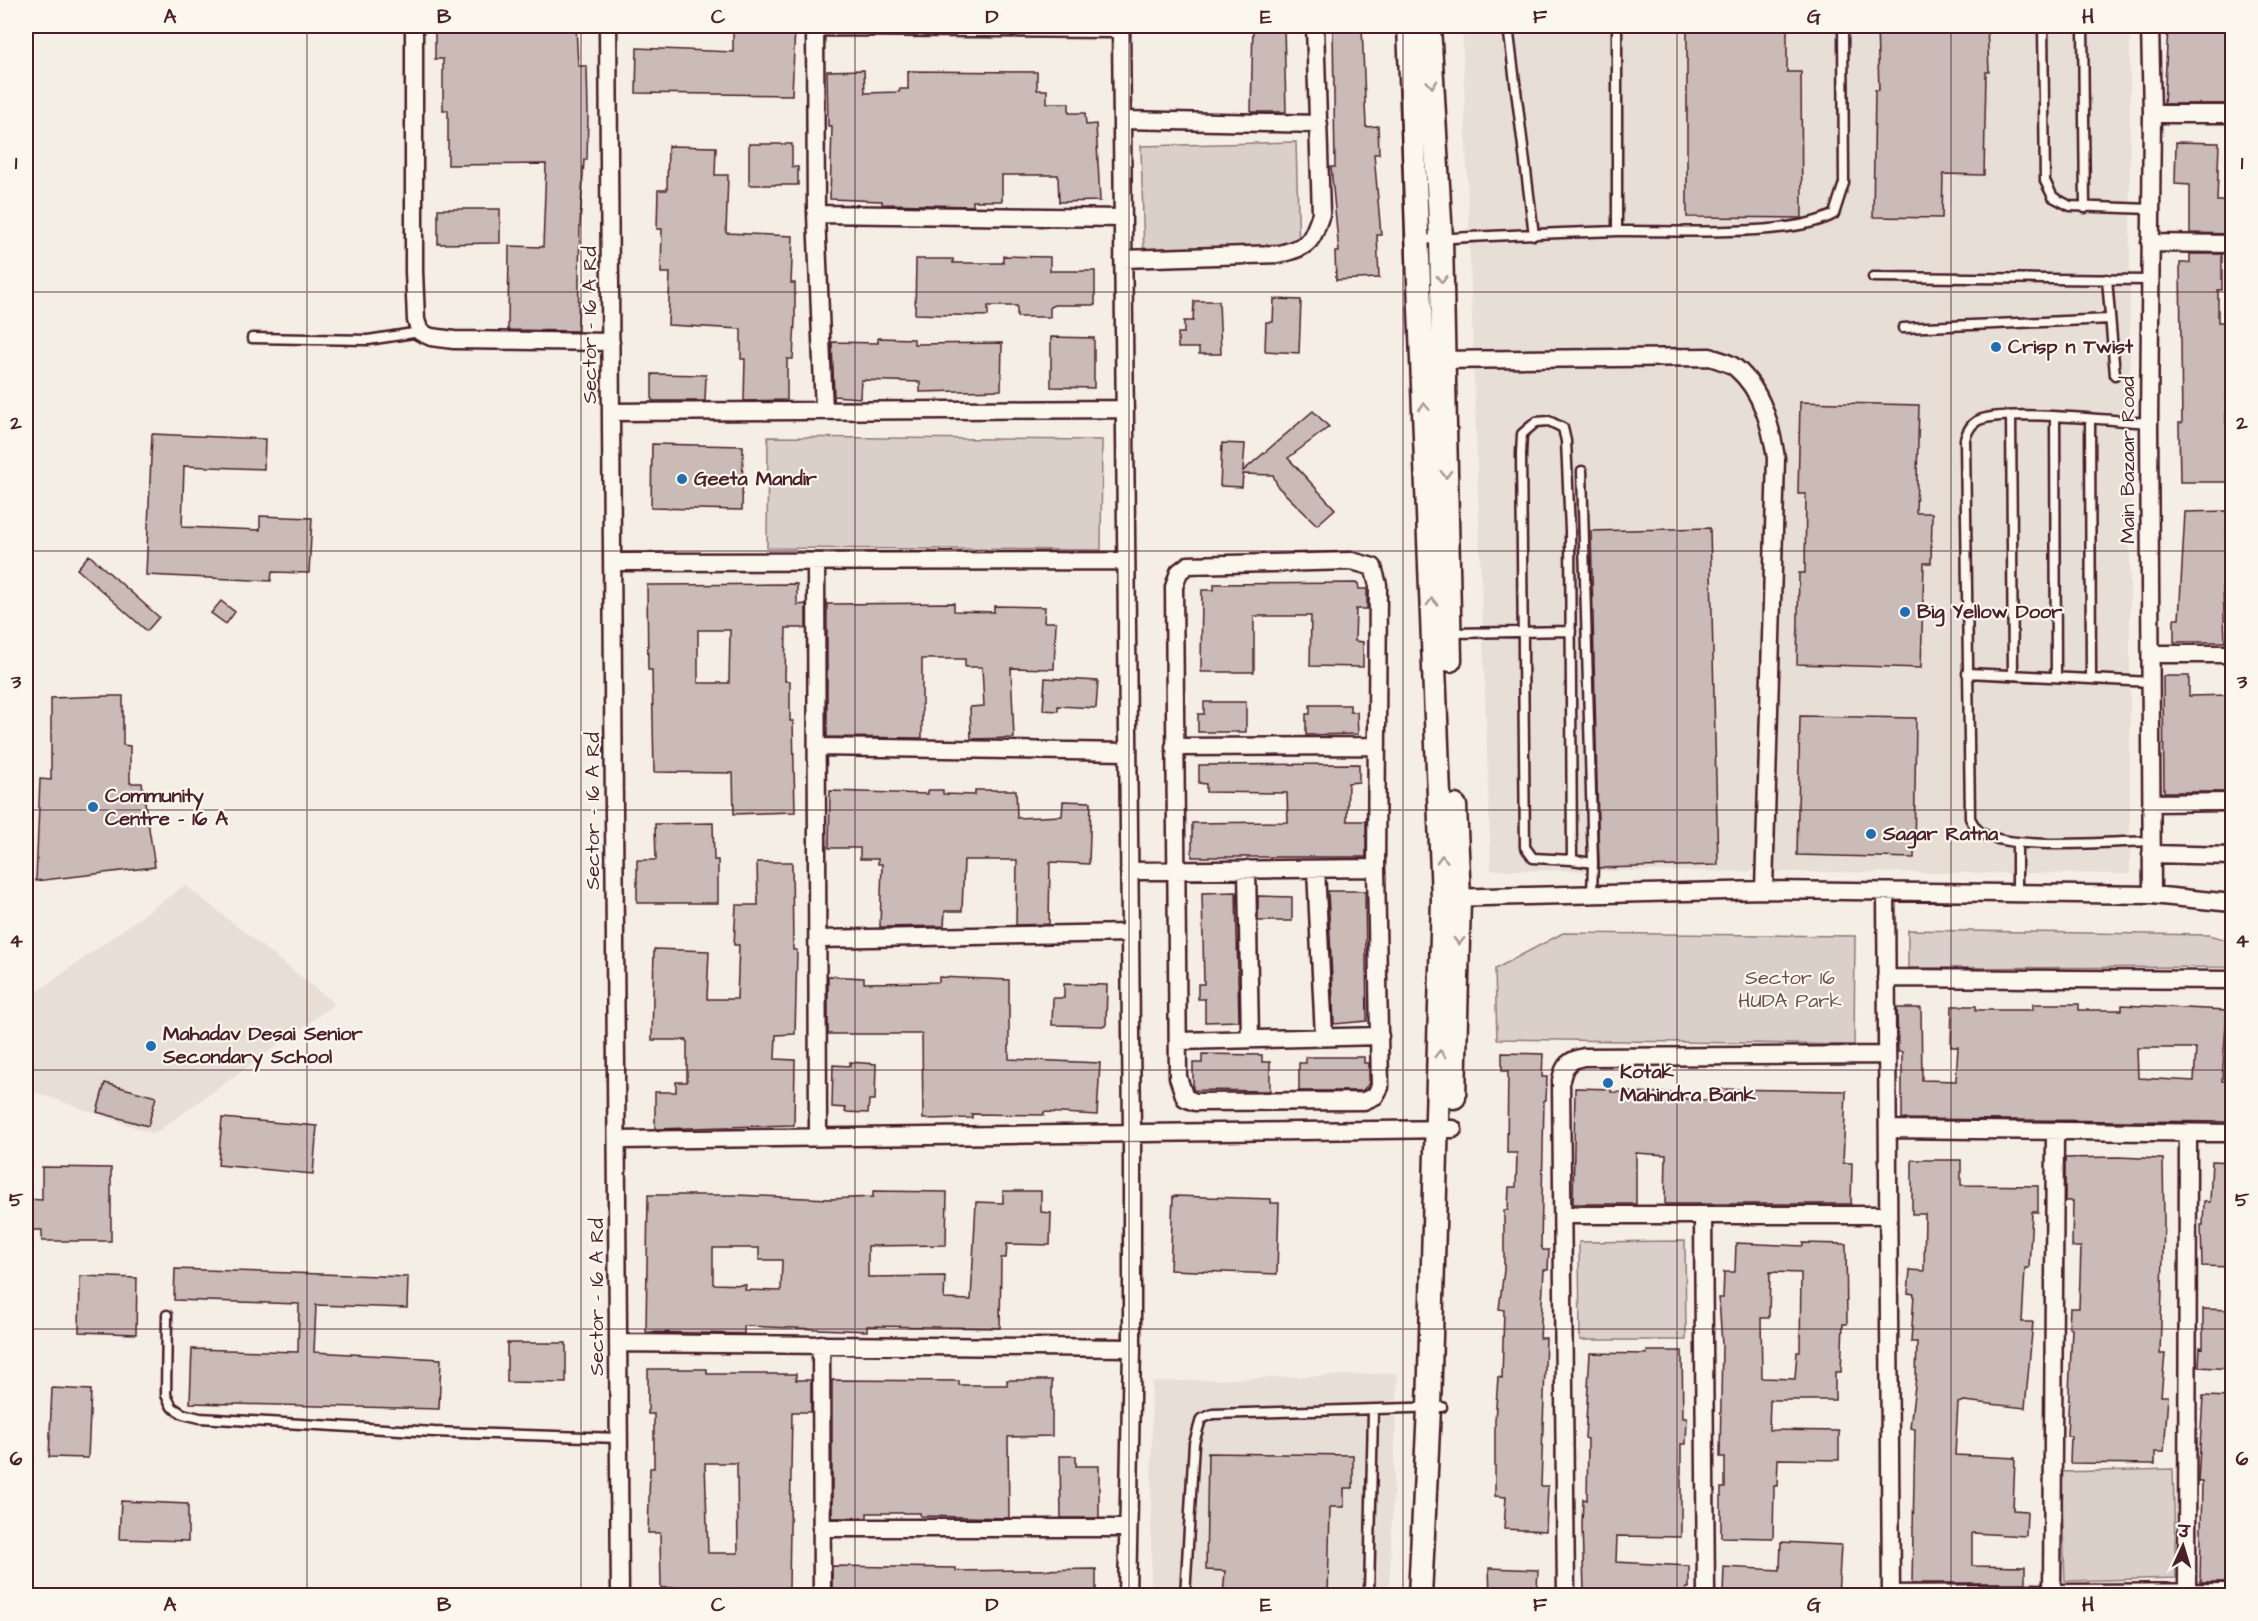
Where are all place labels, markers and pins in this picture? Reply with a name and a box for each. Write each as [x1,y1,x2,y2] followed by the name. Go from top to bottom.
[2008,333,2134,361] place label: Crisp n Twist
[1989,340,2003,354] marker: Crisp n Twist
[694,465,818,493] place label: Geeta Mandir
[675,472,689,486] marker: Geeta Mandir
[1917,598,2063,627] place label: Big Yellow Door
[1898,605,1912,619] marker: Big Yellow Door
[105,782,228,833] place label: Community Centre - 16 A
[86,800,100,814] marker: Community Centre - 16 A
[1882,820,1999,849] place label: Sagar Ratna
[1864,827,1878,841] marker: Sagar Ratna
[162,1020,364,1072] place label: Mahadav Desai Senior Secondary School
[144,1039,158,1053] marker: Mahadav Desai Senior Secondary School
[1620,1058,1757,1109] place label: Kotak Mahindra Bank
[1601,1076,1615,1090] marker: Kotak Mahindra Bank

